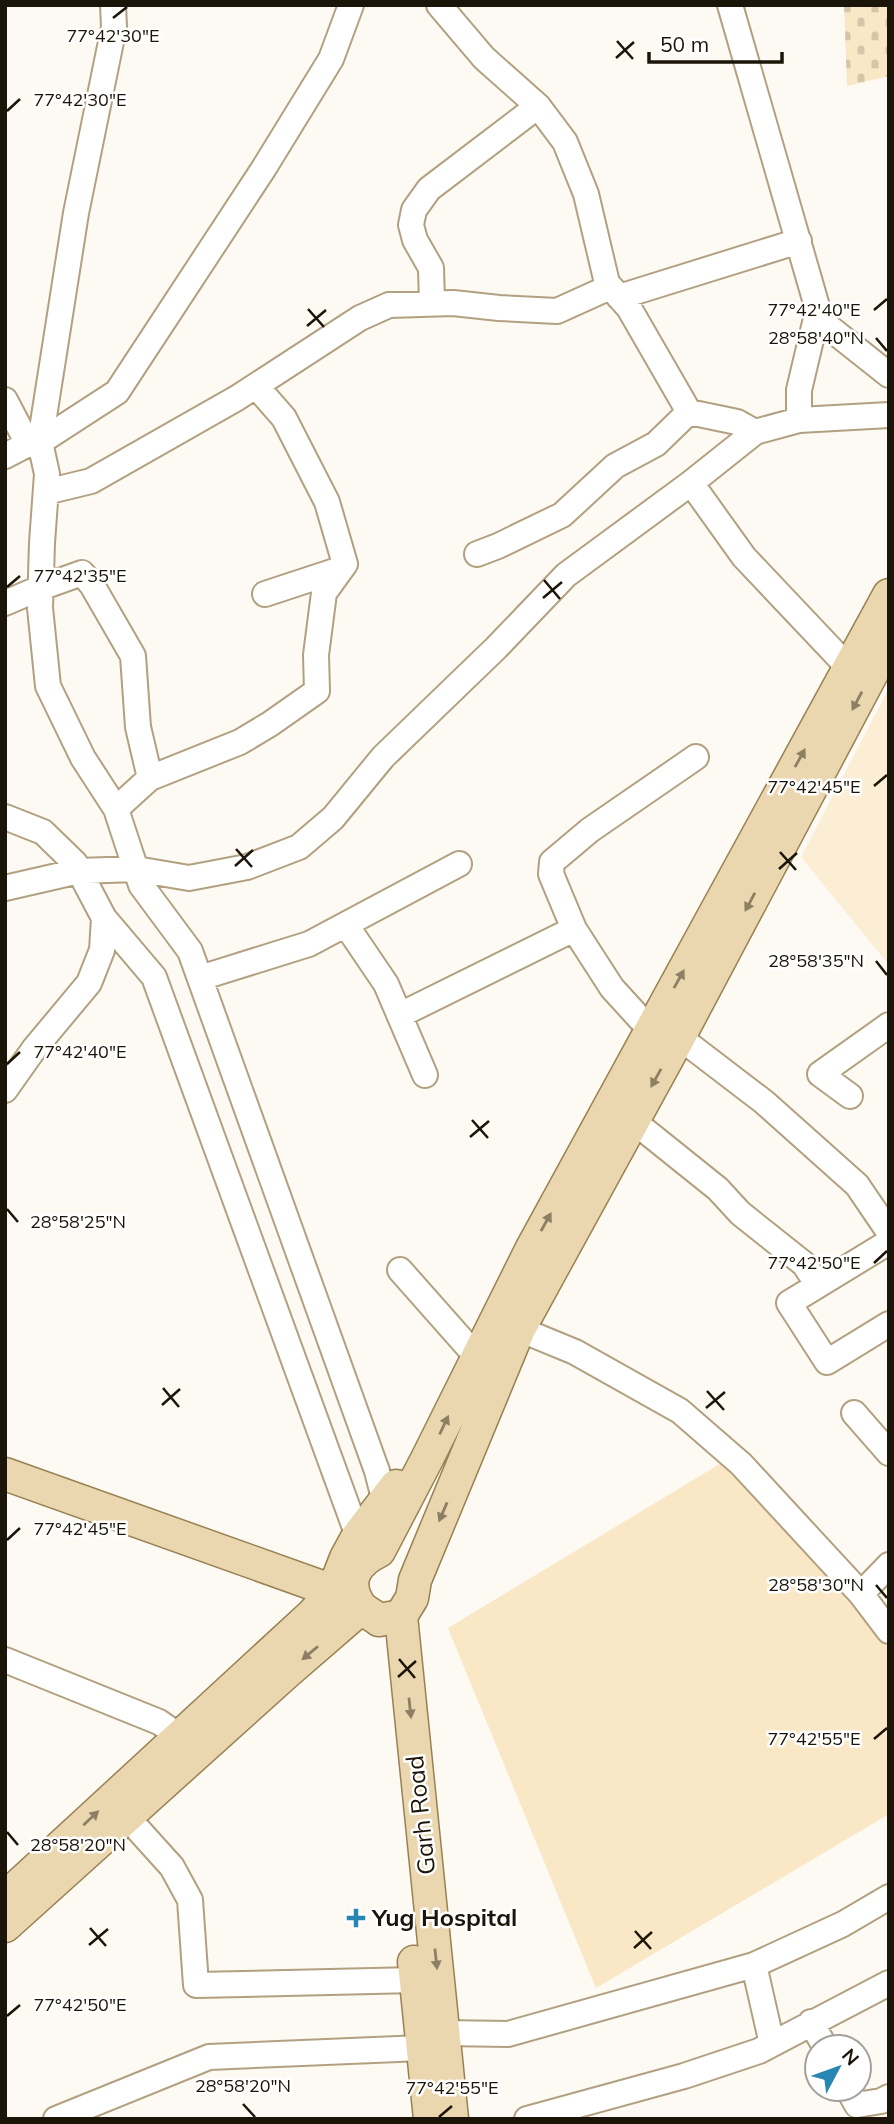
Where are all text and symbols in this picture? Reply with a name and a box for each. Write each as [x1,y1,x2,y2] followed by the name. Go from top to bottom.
[649,21,782,65] scale bar
[66,24,160,47] text: 77°42'30"E
[660,31,709,57] text: 50 m
[33,88,127,111] text: 77°42'30"E
[767,298,861,321] text: 77°42'40"E
[768,326,864,349] text: 28°58'40"N
[33,564,127,587] text: 77°42'35"E
[851,692,863,711] one-way arrow
[794,748,806,768] one-way arrow
[767,775,861,798] text: 77°42'45"E
[745,893,757,913] one-way arrow
[768,949,864,972] text: 28°58'35"N
[673,969,685,989] one-way arrow
[33,1040,127,1063] text: 77°42'40"E
[650,1069,662,1088] one-way arrow
[30,1210,126,1233] text: 28°58'25"N
[540,1211,552,1231] one-way arrow
[767,1251,861,1274] text: 77°42'50"E
[438,1415,449,1435] one-way arrow
[437,1502,449,1522] one-way arrow
[33,1517,127,1540] text: 77°42'45"E
[768,1573,864,1596] text: 28°58'30"N
[301,1645,319,1661] one-way arrow
[404,1698,415,1720] one-way arrow
[767,1727,861,1750] text: 77°42'55"E
[399,1754,441,1876] street label: Garh Road
[82,1810,100,1826] one-way arrow
[30,1833,126,1856] text: 28°58'20"N
[371,1902,517,1932] place label: Yug Hospital
[346,1908,366,1928] marker: Yug Hospital
[431,1948,442,1970] one-way arrow
[33,1993,127,2016] text: 77°42'50"E
[803,2033,873,2103] north arrow
[837,2044,865,2070] text: N
[195,2074,291,2097] text: 28°58'20"N
[405,2076,499,2099] text: 77°42'55"E

